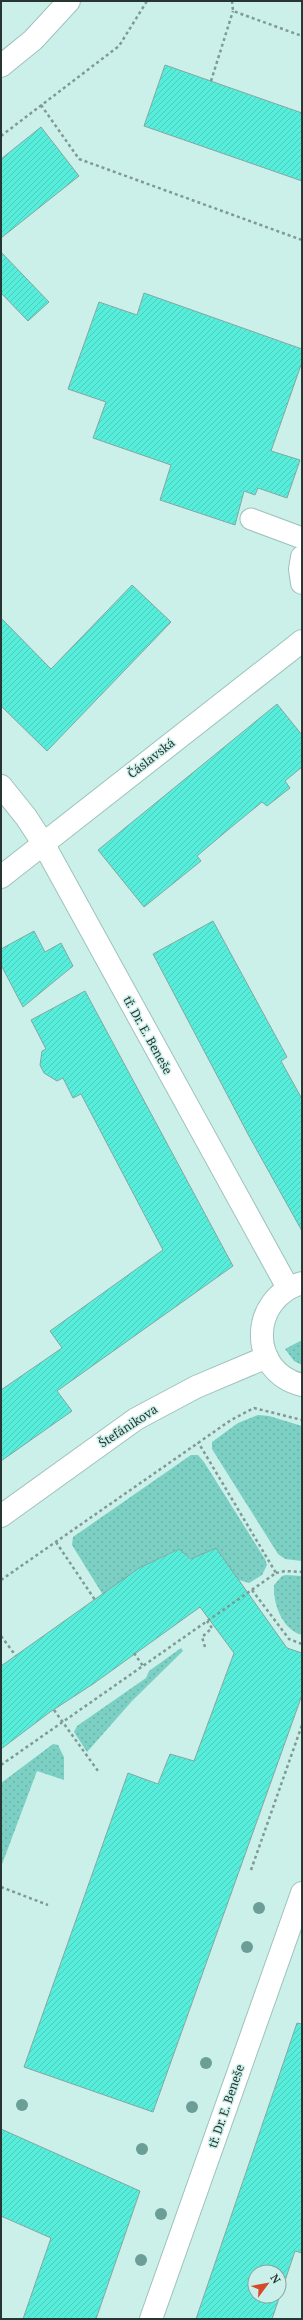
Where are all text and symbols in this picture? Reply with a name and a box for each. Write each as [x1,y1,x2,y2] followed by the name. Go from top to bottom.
[124,734,179,782] street label: Čáslavská
[119,993,177,1077] street label: tř. Dr. E. Beneše
[95,1400,161,1451] street label: Štefánikova
[204,2062,248,2150] street label: tř. Dr. E. Beneše
[247,2264,287,2304] north arrow
[267,2271,285,2286] text: N

